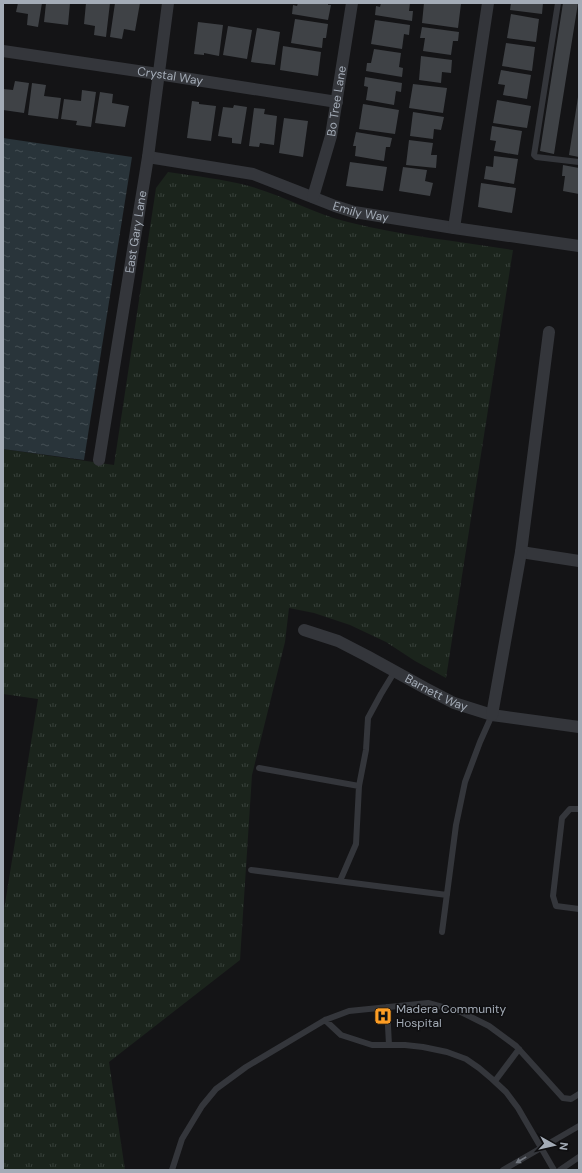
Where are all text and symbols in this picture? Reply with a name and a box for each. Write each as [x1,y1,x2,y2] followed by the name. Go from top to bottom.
[136,63,204,89] street label: Crystal Way
[323,64,350,137] street label: Bo Tree Lane
[121,189,150,274] street label: East Gary Lane
[331,198,390,226] street label: Emily Way
[402,670,470,715] street label: Barnett Way
[396,1001,507,1031] place label: Madera Community Hospital
[373,1006,393,1026] hospital icon: Madera Community Hospital
[534,1125,574,1165] north arrow
[556,1141,571,1151] text: N
[515,1156,527,1163] one-way arrow

